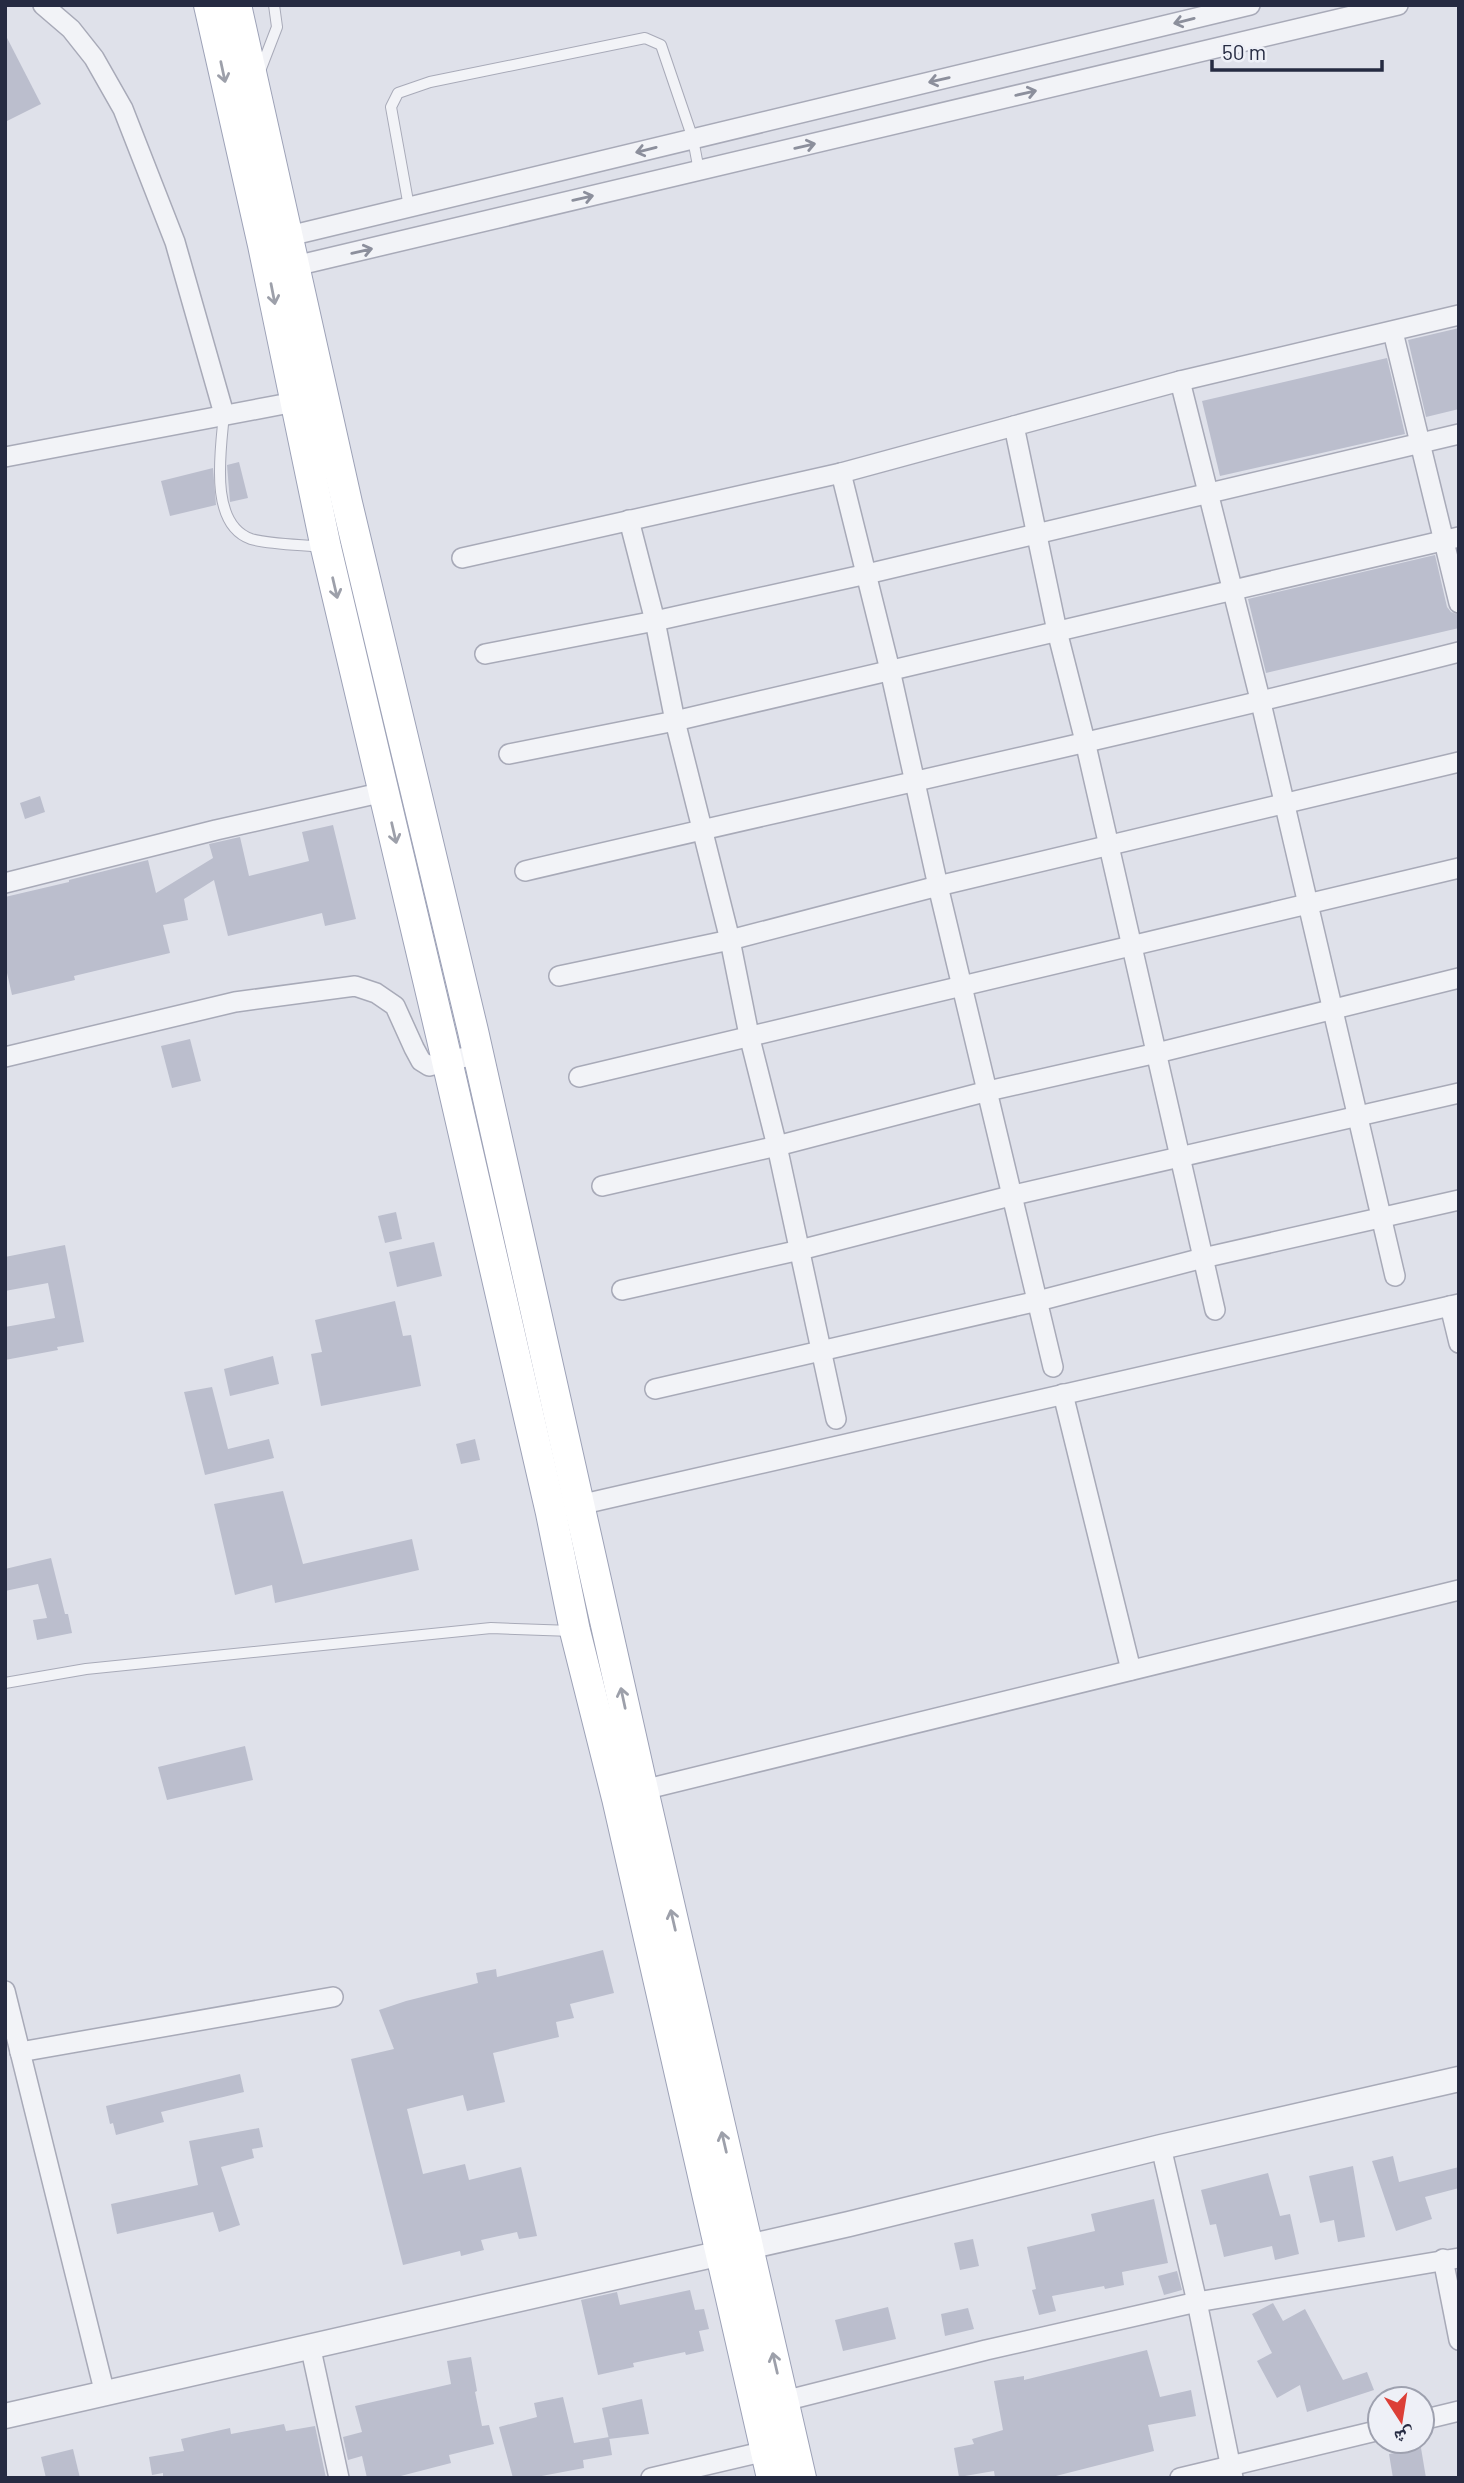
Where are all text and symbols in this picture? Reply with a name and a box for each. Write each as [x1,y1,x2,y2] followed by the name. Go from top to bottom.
[1173,15,1196,28] one-way arrow
[1212,28,1382,72] scale bar
[1222,39,1266,64] text: 50 m
[217,60,231,83] one-way arrow
[928,74,950,87] one-way arrow
[1014,86,1037,100] one-way arrow
[793,139,816,152] one-way arrow
[635,144,658,157] one-way arrow
[571,191,594,204] one-way arrow
[350,243,373,257] one-way arrow
[266,282,280,305] one-way arrow
[329,576,343,599] one-way arrow
[388,822,401,844] one-way arrow
[615,1687,629,1710] one-way arrow
[666,1909,679,1932] one-way arrow
[717,2131,730,2154] one-way arrow
[768,2353,781,2375] one-way arrow
[1366,2385,1436,2455] north arrow
[1392,2423,1417,2450] text: ش

